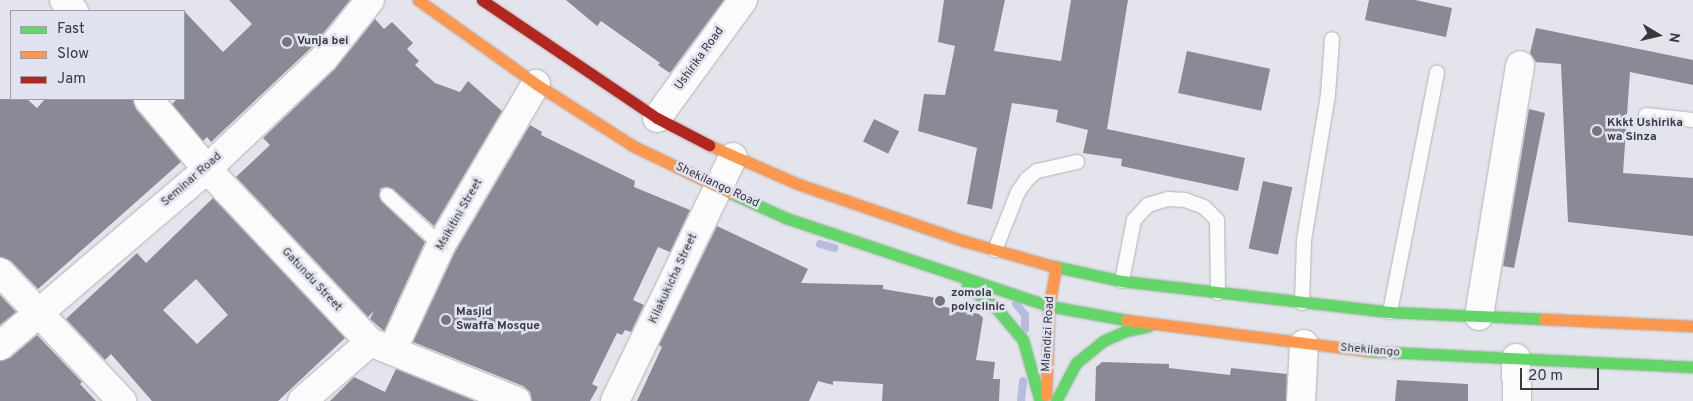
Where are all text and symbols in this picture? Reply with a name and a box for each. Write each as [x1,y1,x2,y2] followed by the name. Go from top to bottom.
[10,10,185,100] legend
[1633,10,1683,60] north arrow
[57,20,85,39] text: Fast
[672,25,728,93] street label: Ushirika Road
[1664,31,1682,44] text: N
[297,35,348,49] place label: Vunja bei
[281,36,293,48] marker: Vunja bei
[57,45,89,64] text: Slow
[57,70,86,89] text: Jam
[1607,117,1683,145] place label: Kkkt Ushirika wa Sinza
[1591,125,1603,137] marker: Kkkt Ushirika wa Sinza
[159,150,225,210] street label: Seminar Road
[673,160,761,212] street label: Shekilango Road
[434,177,486,253] street label: Msikitini Street
[647,232,701,326] street label: Kilakukicha Street
[278,245,344,315] street label: Gatundu Street
[951,287,1005,315] place label: zomola polyclinic
[933,294,947,308] marker: zomola polyclinic
[1040,296,1058,372] street label: Mlandizi Road
[456,306,540,334] place label: Masjid Swaffa Mosque
[440,314,452,326] marker: Masjid Swaffa Mosque
[1340,341,1400,361] street label: Shekilango
[1523,358,1602,390] scale bar
[1528,367,1563,386] text: 20 m

